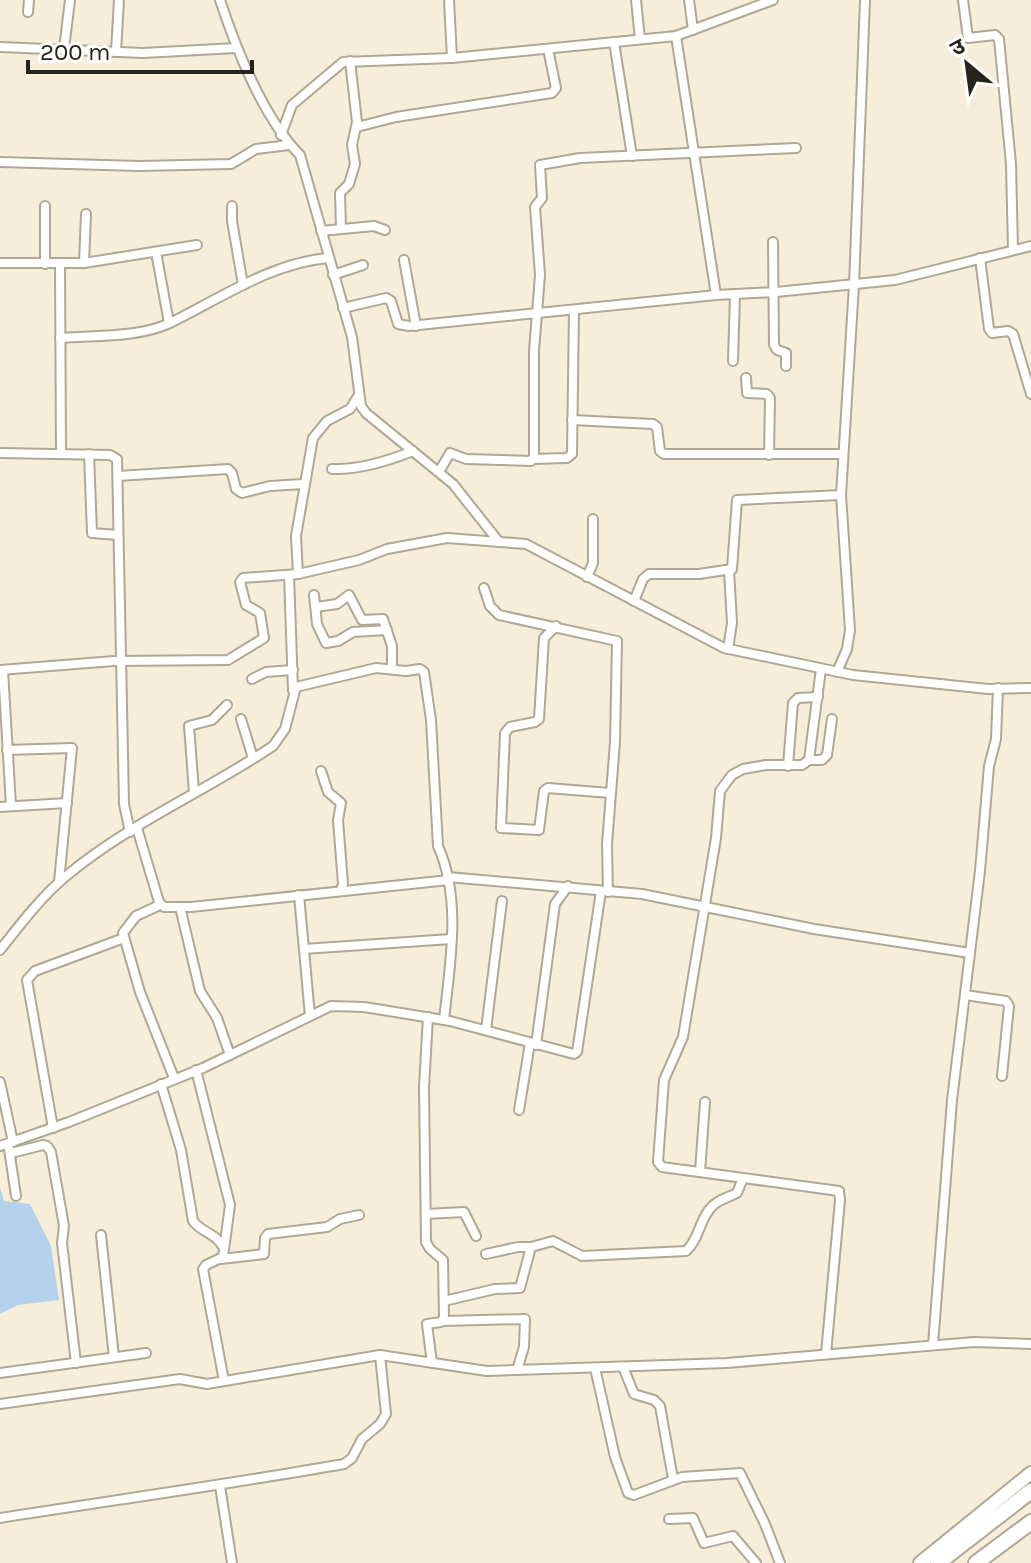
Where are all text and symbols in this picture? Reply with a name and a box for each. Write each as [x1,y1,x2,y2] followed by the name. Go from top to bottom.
[28,24,252,74] scale bar
[927,24,1007,104] north arrow
[946,32,971,62] text: उ
[40,38,111,66] text: 200 m

